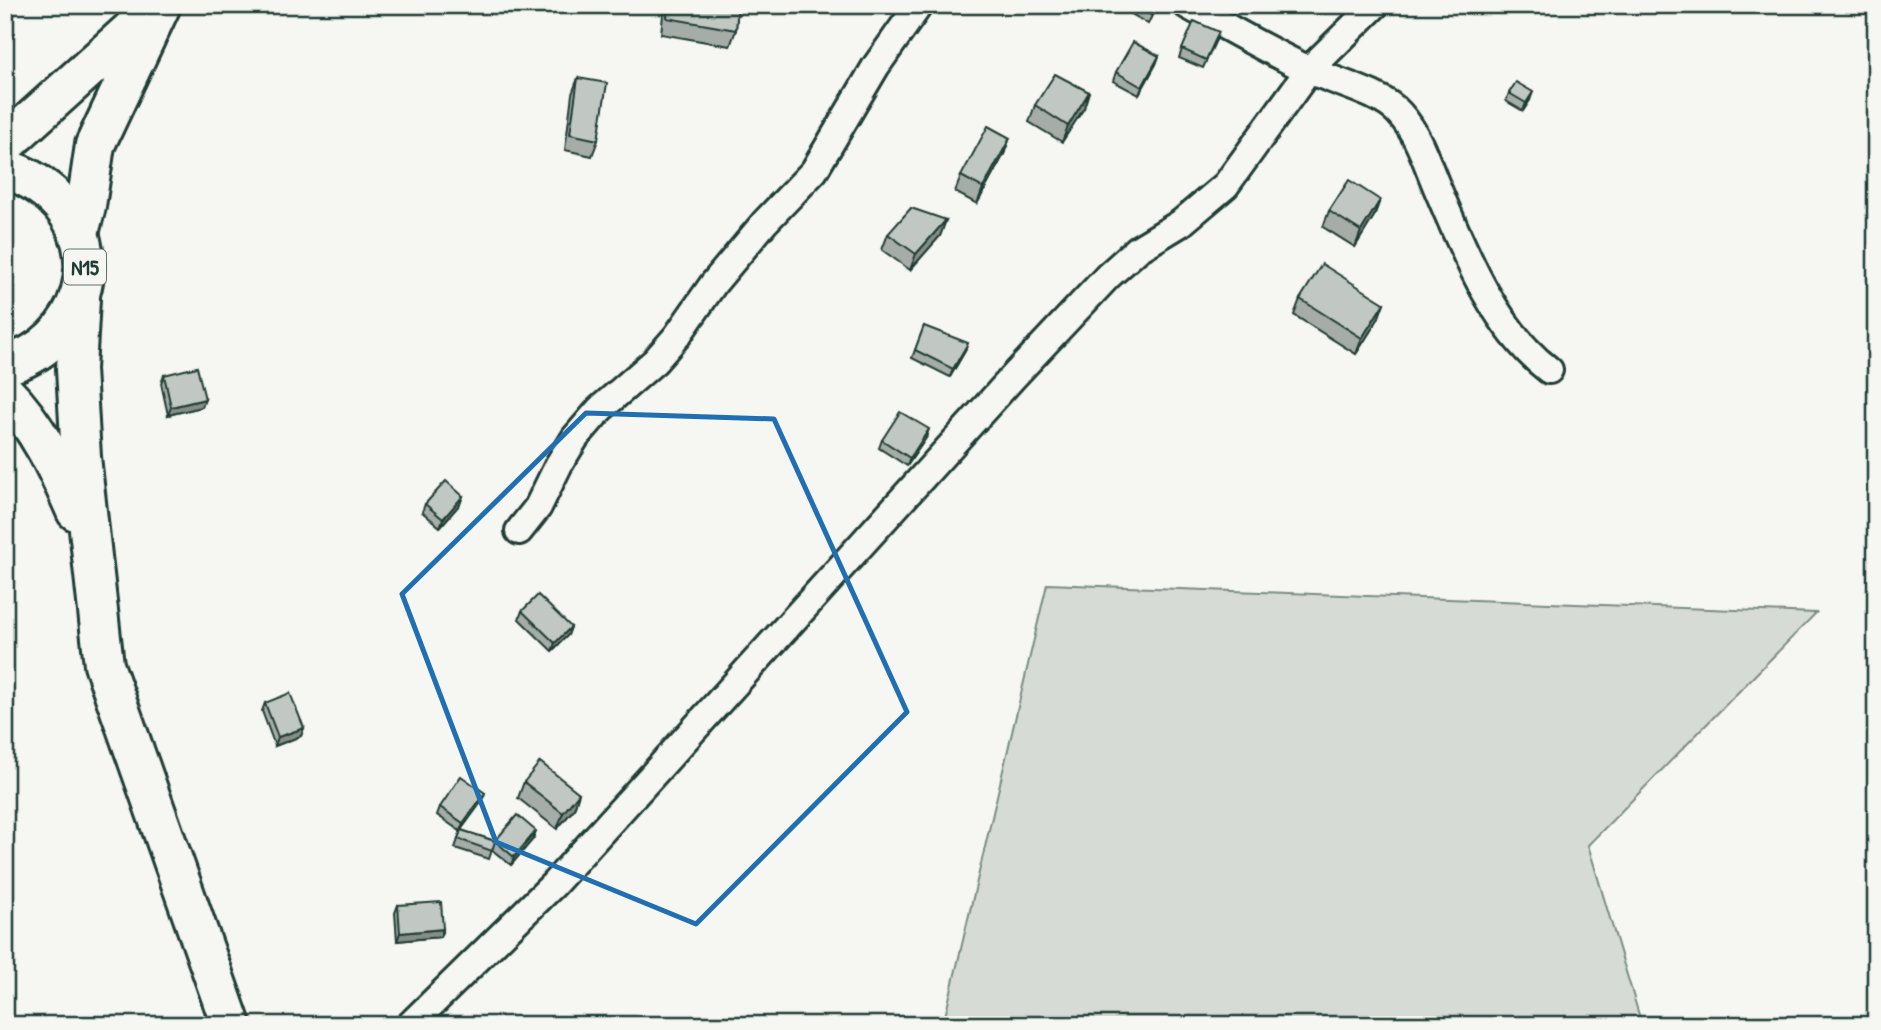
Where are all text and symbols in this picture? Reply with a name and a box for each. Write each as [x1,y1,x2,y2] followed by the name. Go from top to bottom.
[64,250,106,284] road number: N15

